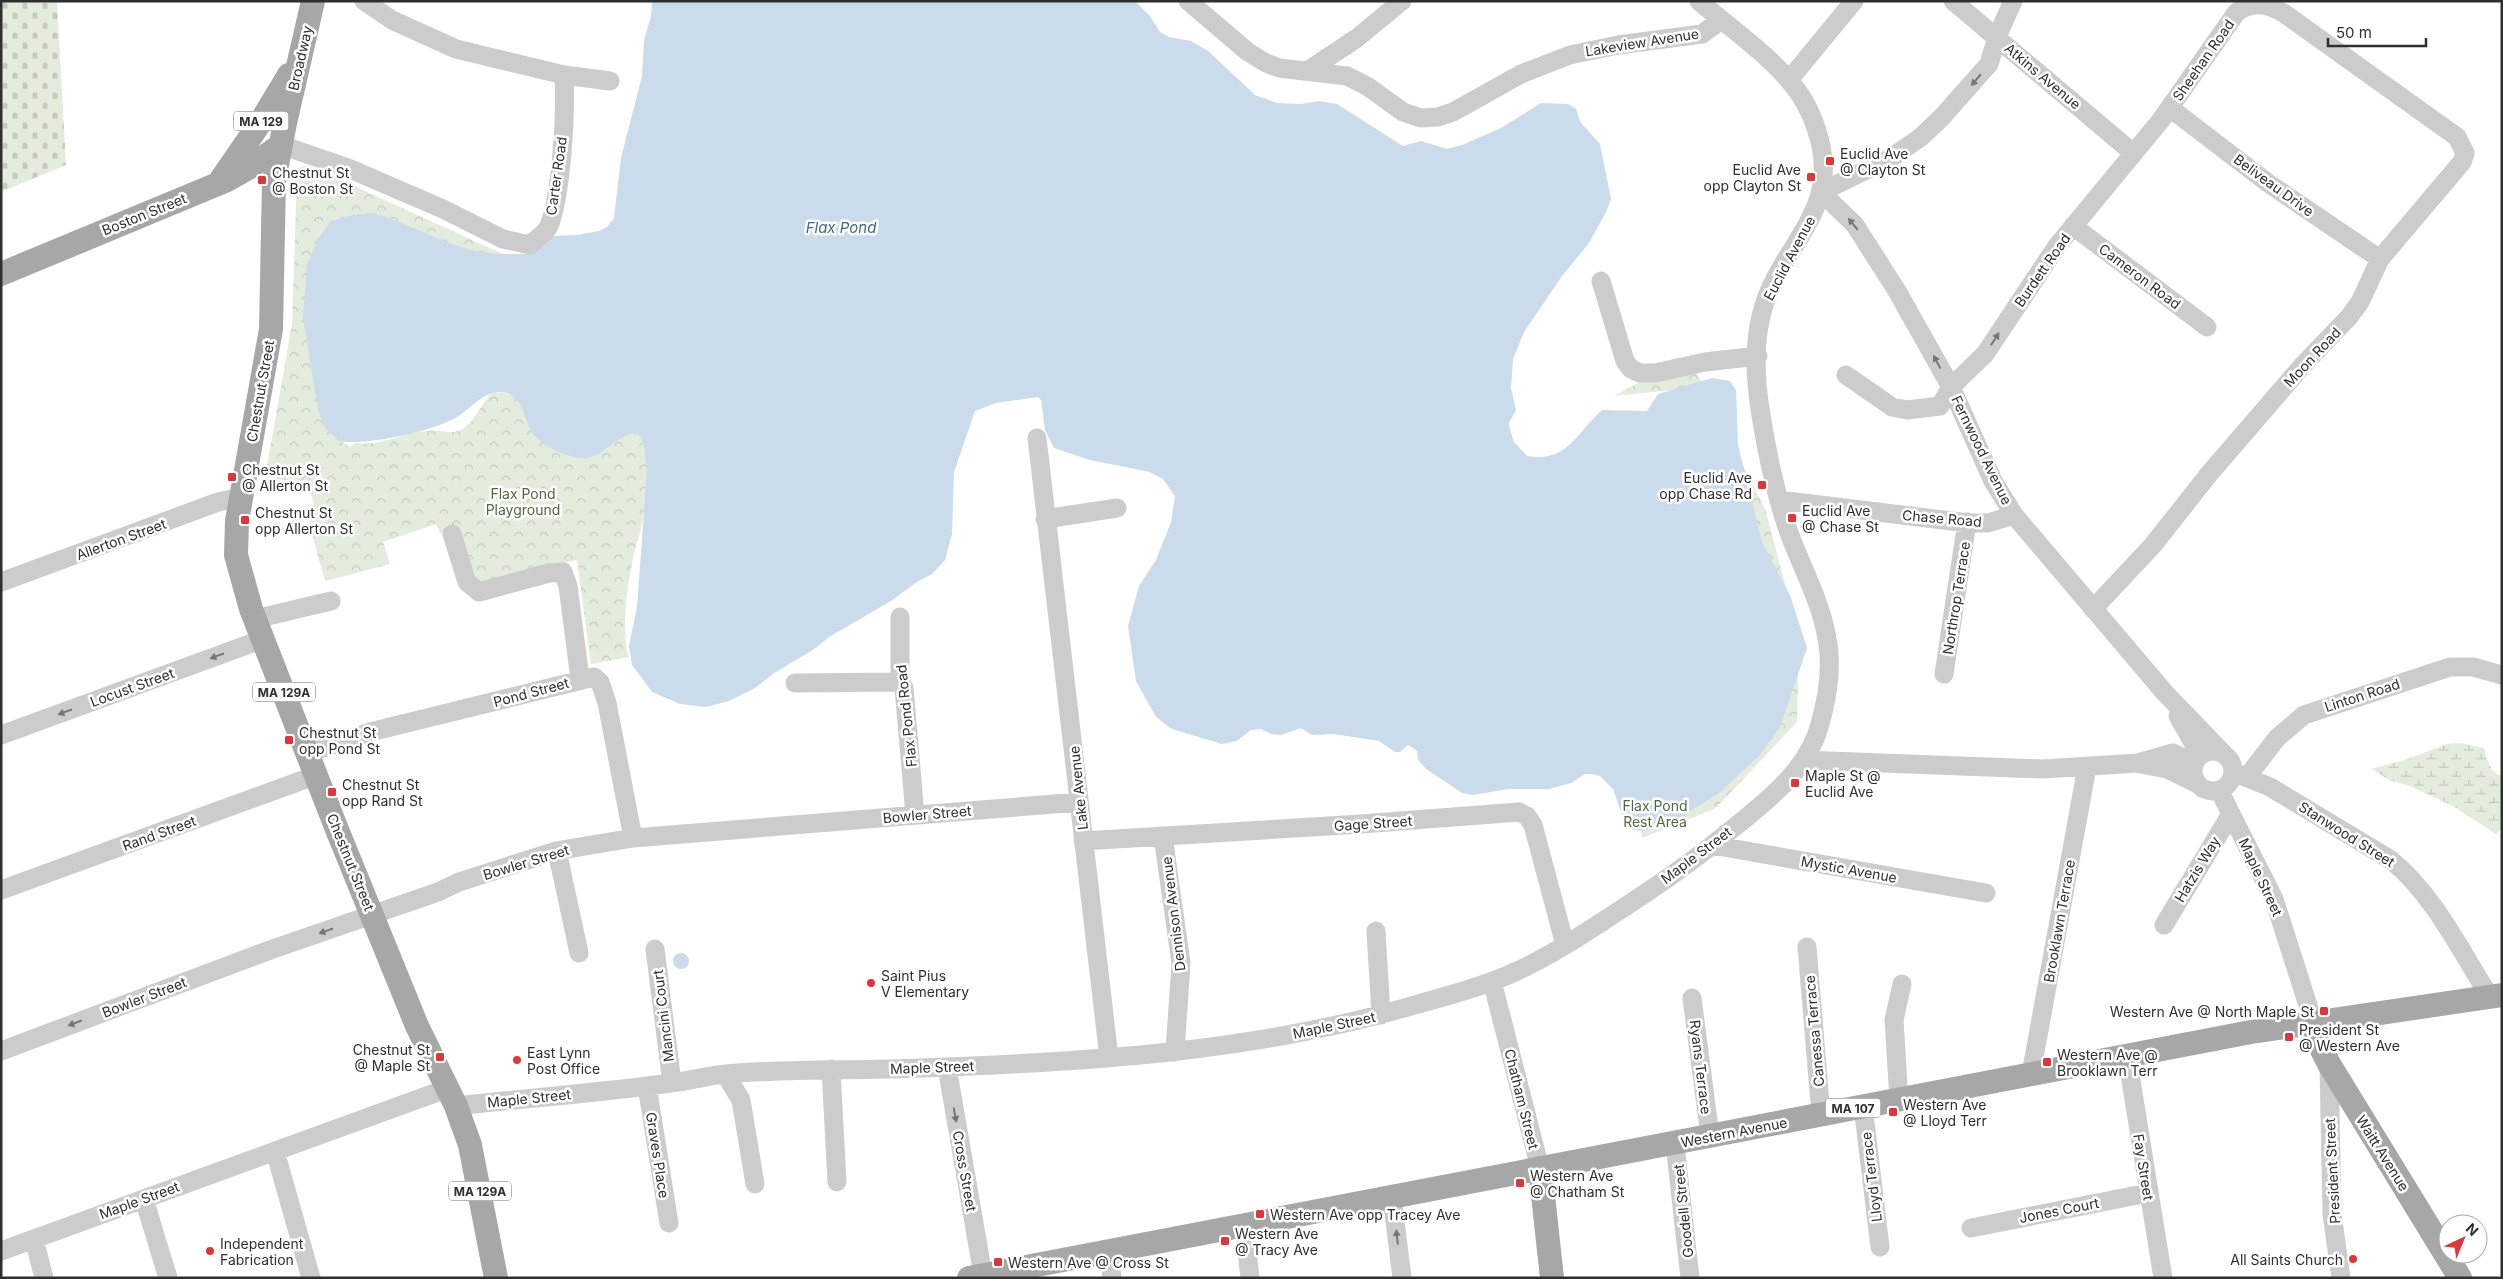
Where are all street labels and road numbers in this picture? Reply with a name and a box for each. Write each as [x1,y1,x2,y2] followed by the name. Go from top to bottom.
[2169,16,2237,104] street label: Sheehan Road
[284,24,316,92] street label: Broadway
[1584,25,1700,59] street label: Lakeview Avenue
[2002,39,2084,113] street label: Atkins Avenue
[234,112,288,130] road number: MA 129
[542,136,570,216] street label: Carter Road
[2231,150,2317,220] street label: Beliveau Drive
[99,189,189,239] street label: Boston Street
[1760,213,1818,303] street label: Euclid Avenue
[2010,230,2074,310] street label: Burdett Road
[2096,240,2184,312] street label: Cameron Road
[2280,324,2344,390] street label: Moon Road
[243,338,277,443] street label: Chestnut Street
[1948,393,2016,507] street label: Fernwood Avenue
[1902,506,1982,530] street label: Chase Road
[74,515,169,563] street label: Allerton Street
[1939,540,1973,656] street label: Northrop Terrace
[88,664,177,710] street label: Locust Street
[892,664,920,768] street label: Flax Pond Road
[491,674,571,710] street label: Pond Street
[2322,675,2402,715] street label: Linton Road
[253,682,315,702] road number: MA 129A
[1065,745,1091,831] street label: Lake Avenue
[2296,798,2398,871] street label: Stanwood Street
[882,802,972,826] street label: Bowler Street
[324,811,378,913] street label: Chestnut Street
[120,812,199,854] street label: Rand Street
[1333,812,1413,834] street label: Gage Street
[1657,823,1735,887] street label: Maple Street
[2171,833,2223,905] street label: Hatzis Way
[2236,835,2287,919] street label: Maple Street
[481,841,571,883] street label: Bowler Street
[1800,852,1898,886] street label: Mystic Avenue
[1158,856,1188,972] street label: Dennison Avenue
[2040,858,2078,984] street label: Brooklawn Terrace
[649,969,677,1063] street label: Mancini Court
[99,973,189,1021] street label: Bowler Street
[1801,974,1827,1088] street label: Canessa Terrace
[1291,1008,1377,1042] street label: Maple Street
[1687,1019,1715,1115] street label: Ryans Terrace
[1501,1047,1543,1151] street label: Chatham Street
[890,1057,975,1077] street label: Maple Street
[486,1085,572,1111] street label: Maple Street
[1826,1098,1880,1118] road number: MA 107
[643,1111,673,1199] street label: Graves Place
[2353,1112,2413,1194] street label: Waitt Avenue
[1679,1113,1789,1151] street label: Western Avenue
[2321,1117,2343,1224] street label: President Street
[950,1129,981,1213] street label: Cross Street
[1857,1131,1885,1223] street label: Lloyd Terrace
[2130,1133,2158,1202] street label: Fay Street
[1670,1163,1696,1259] street label: Goodell Street
[97,1177,182,1222] street label: Maple Street
[449,1182,511,1200] road number: MA 129A
[2018,1194,2101,1226] street label: Jones Court

